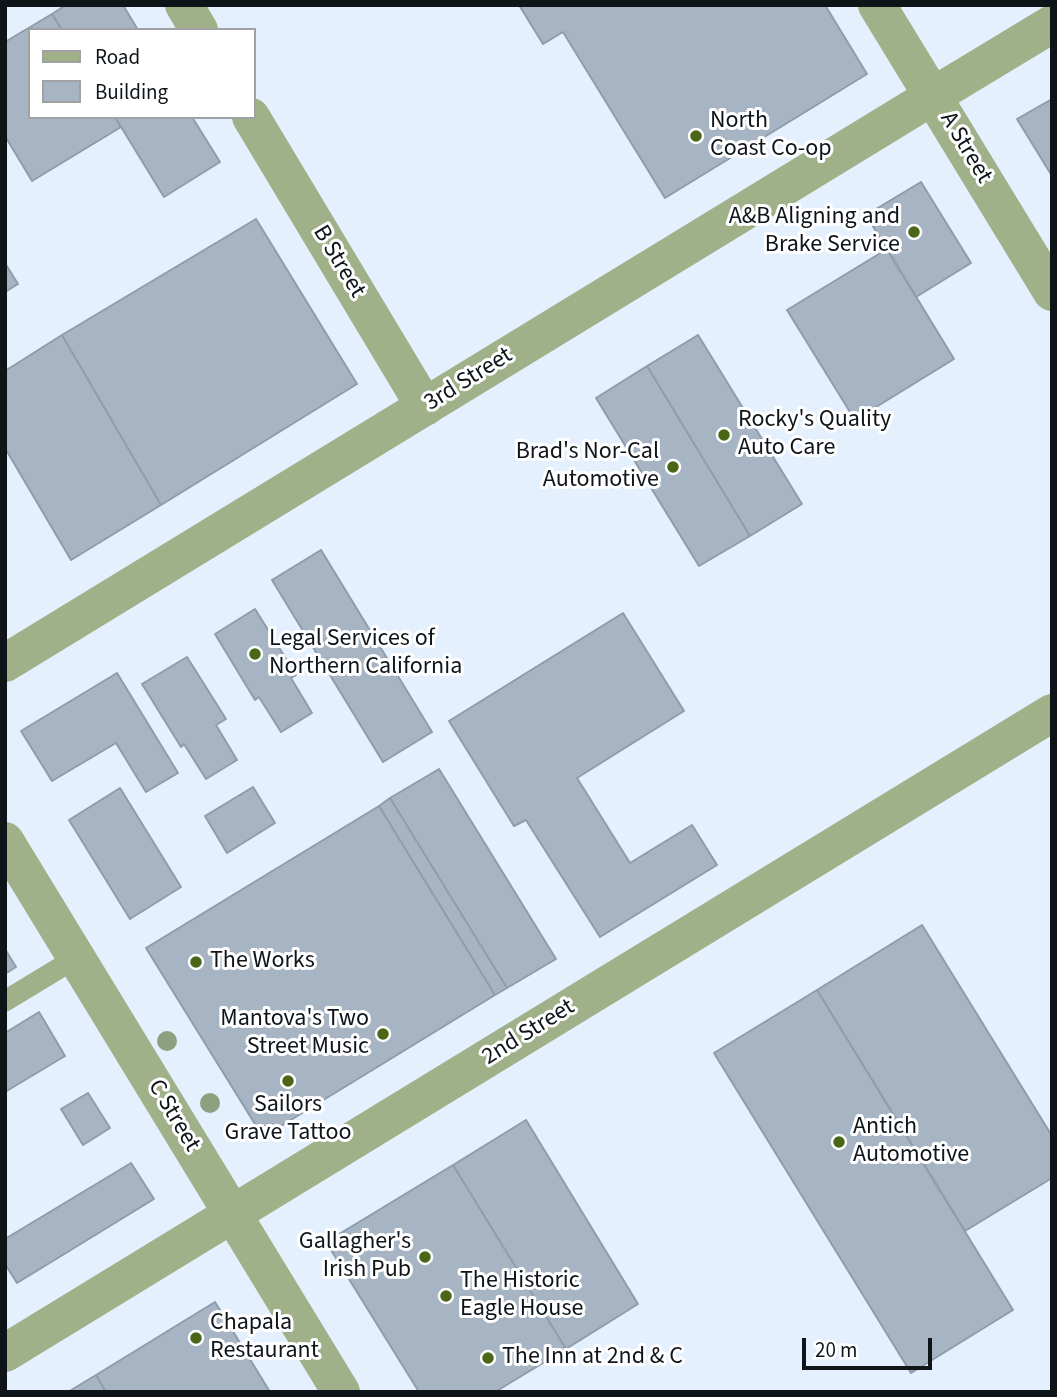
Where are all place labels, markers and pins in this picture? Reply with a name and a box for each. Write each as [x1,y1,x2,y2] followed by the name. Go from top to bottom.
[710,108,832,164] place label: North Coast Co-op
[688,128,704,144] marker: North Coast Co-op
[729,204,900,260] place label: A&B Aligning and Brake Service
[906,224,922,240] marker: A&B Aligning and Brake Service
[738,407,891,463] place label: Rocky's Quality Auto Care
[716,427,732,443] marker: Rocky's Quality Auto Care
[516,439,659,495] place label: Brad's Nor-Cal Automotive
[665,459,681,475] marker: Brad's Nor-Cal Automotive
[269,626,462,682] place label: Legal Services of Northern California
[247,646,263,662] marker: Legal Services of Northern California
[210,948,315,976] place label: The Works
[188,954,204,970] marker: The Works
[220,1006,369,1062] place label: Mantova's Two Street Music
[375,1026,391,1042] marker: Mantova's Two Street Music
[280,1073,296,1089] marker: Sailors Grave Tattoo
[225,1092,351,1148] place label: Sailors Grave Tattoo
[853,1114,969,1170] place label: Antich Automotive
[831,1134,847,1150] marker: Antich Automotive
[299,1229,411,1285] place label: Gallagher's Irish Pub
[417,1249,433,1265] marker: Gallagher's Irish Pub
[460,1268,583,1324] place label: The Historic Eagle House
[438,1288,454,1304] marker: The Historic Eagle House
[210,1310,319,1366] place label: Chapala Restaurant
[188,1330,204,1346] marker: Chapala Restaurant
[502,1344,683,1372] place label: The Inn at 2nd & C
[480,1350,496,1366] marker: The Inn at 2nd & C

